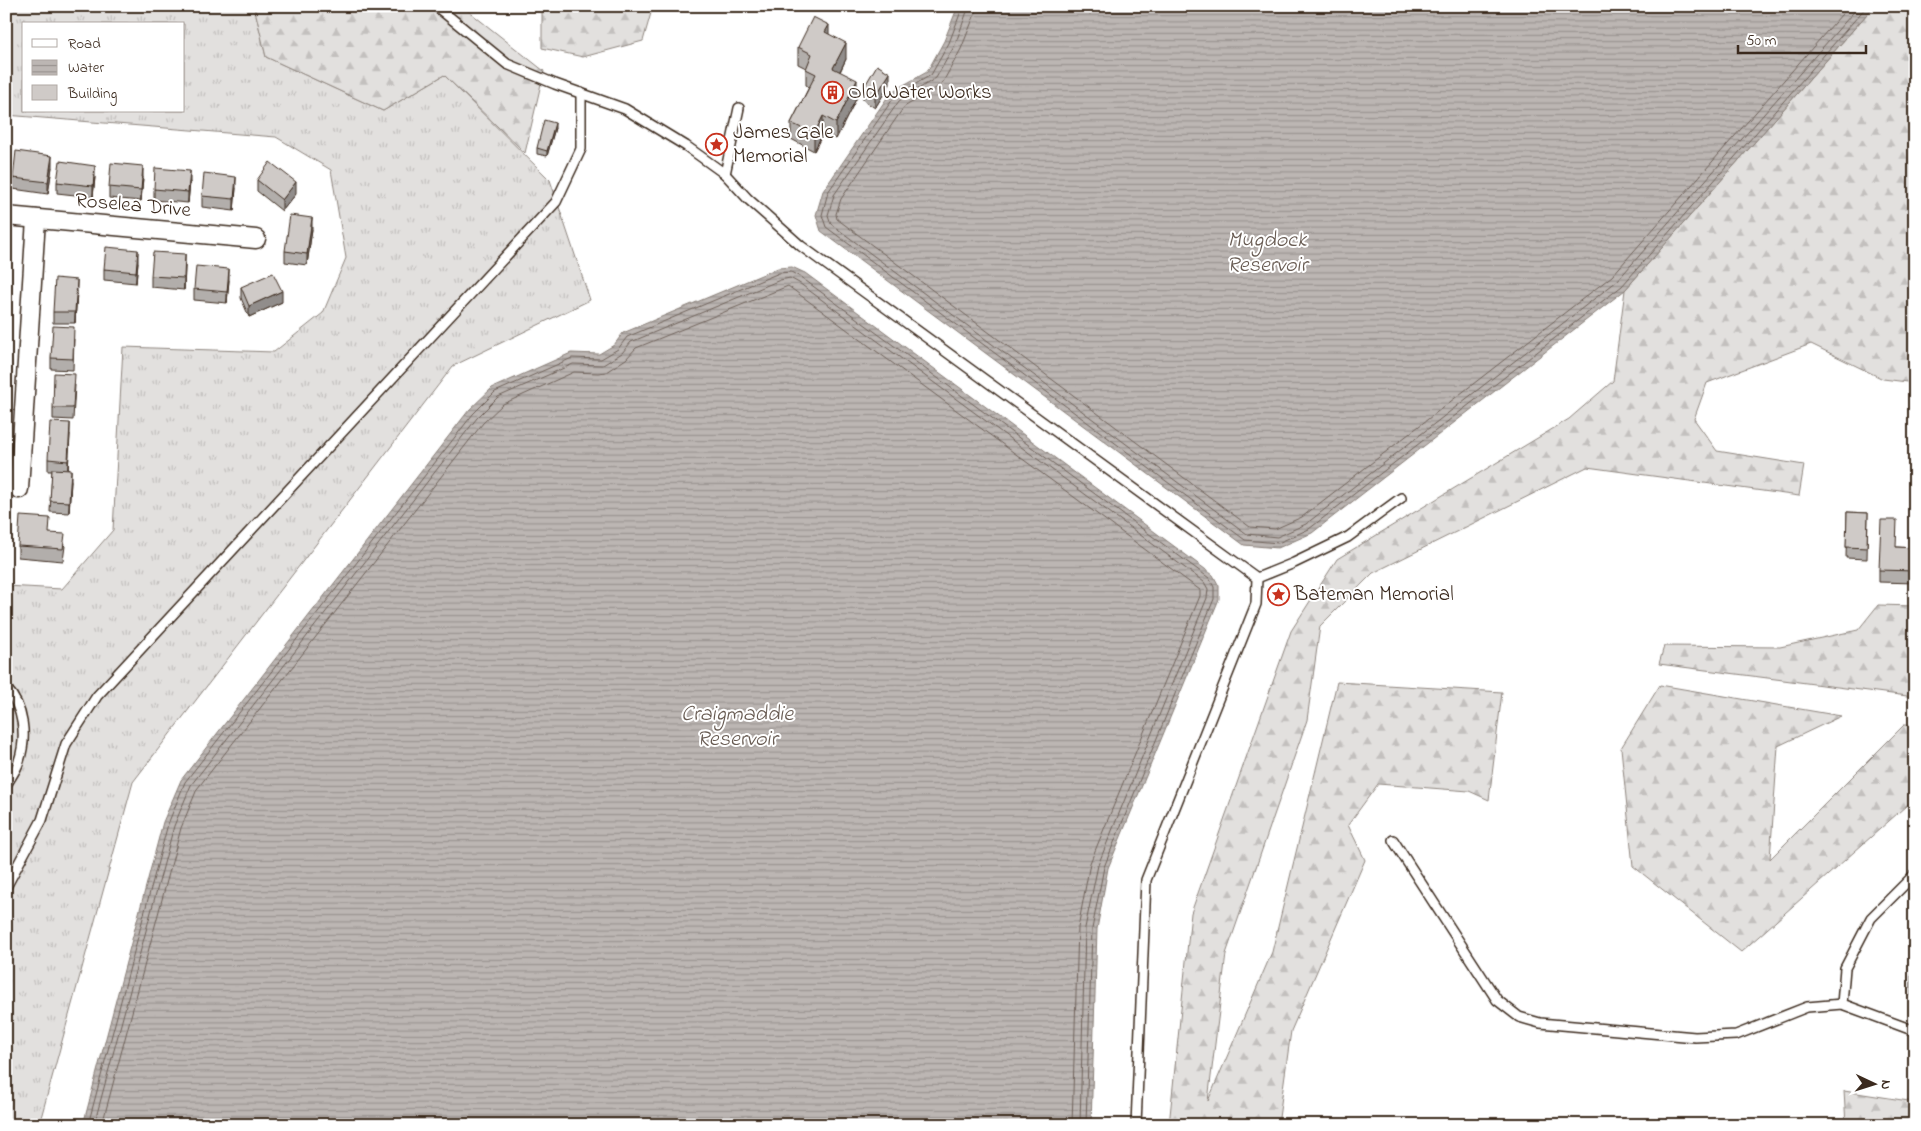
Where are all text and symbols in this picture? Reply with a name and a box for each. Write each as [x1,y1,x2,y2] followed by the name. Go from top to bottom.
[22,22,185,112] legend
[1738,22,1866,54] scale bar
[1746,30,1777,52] text: 50 m
[68,33,101,55] text: Road
[68,57,104,79] text: Water
[848,78,992,108] place label: Old Water Works
[820,81,844,105] building icon: Old Water Works
[67,83,117,106] text: Building
[733,118,834,172] place label: James Gale Memorial
[705,133,729,157] place icon: James Gale Memorial
[74,186,193,226] street label: Roselea Drive
[1227,225,1310,282] water label: Mugdock Reservoir
[1293,580,1454,610] place label: Bateman Memorial
[1266,583,1290,607] place icon: Bateman Memorial
[681,699,794,756] water label: Craigmaddie Reservoir
[1848,1058,1898,1108] north arrow
[1875,1079,1896,1090] text: N

